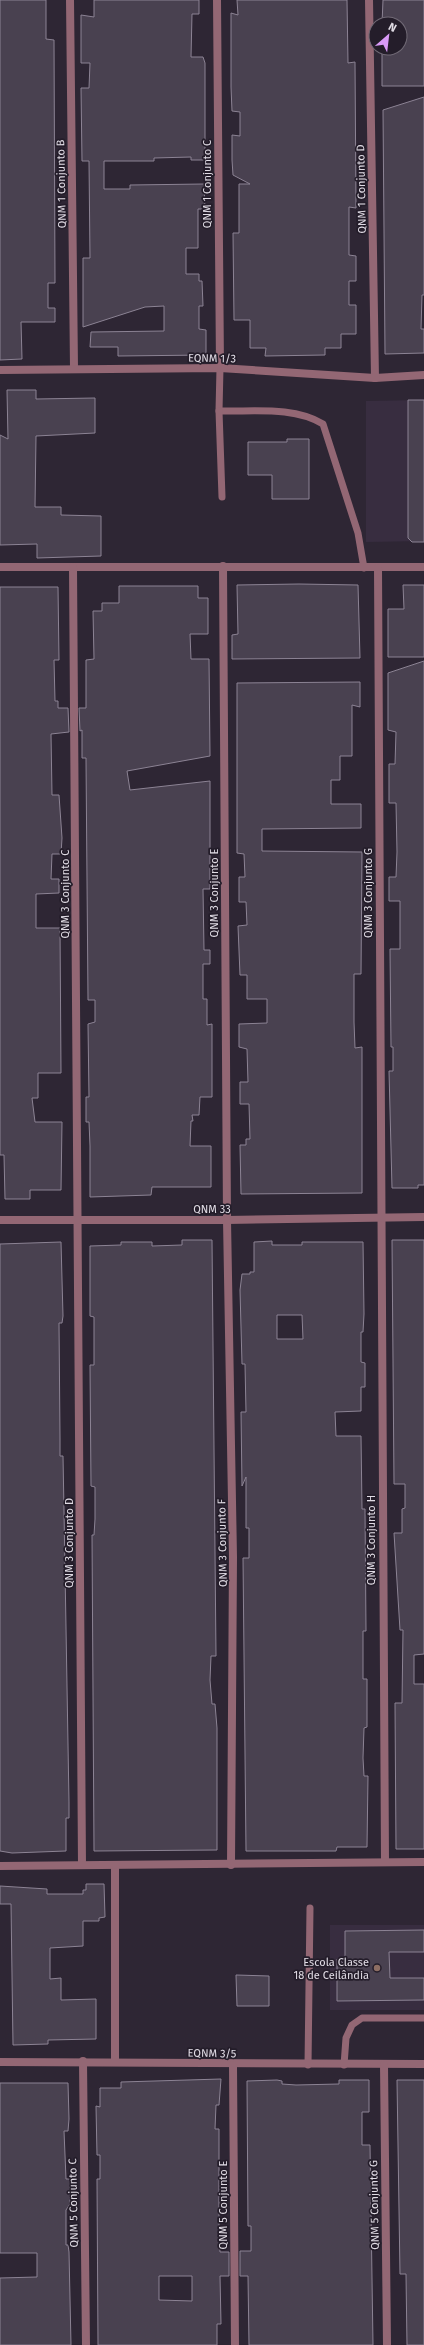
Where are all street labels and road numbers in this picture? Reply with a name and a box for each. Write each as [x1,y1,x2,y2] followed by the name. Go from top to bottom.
[54,139,69,229] street label: QNM 1 Conjunto B
[201,140,214,228] street label: QNM 1 Conjunto C
[354,144,369,234] street label: QNM 1 Conjunto D
[188,352,236,365] street label: EQNM 1/3
[362,848,375,938] street label: QNM 3 Conjunto G
[59,849,72,939] street label: QNM 3 Conjunto C
[208,849,221,937] street label: QNM 3 Conjunto E
[193,1203,231,1216] street label: QNM 33
[365,1495,378,1585] street label: QNM 3 Conjunto H
[63,1498,76,1588] street label: QNM 3 Conjunto D
[215,1498,230,1587] street label: QNM 3 Conjunto F
[188,2047,237,2060] street label: EQNM 3/5
[66,2158,81,2248] street label: QNM 5 Conjunto C
[217,2160,230,2249] street label: QNM 5 Conjunto E
[367,2160,382,2250] street label: QNM 5 Conjunto G

